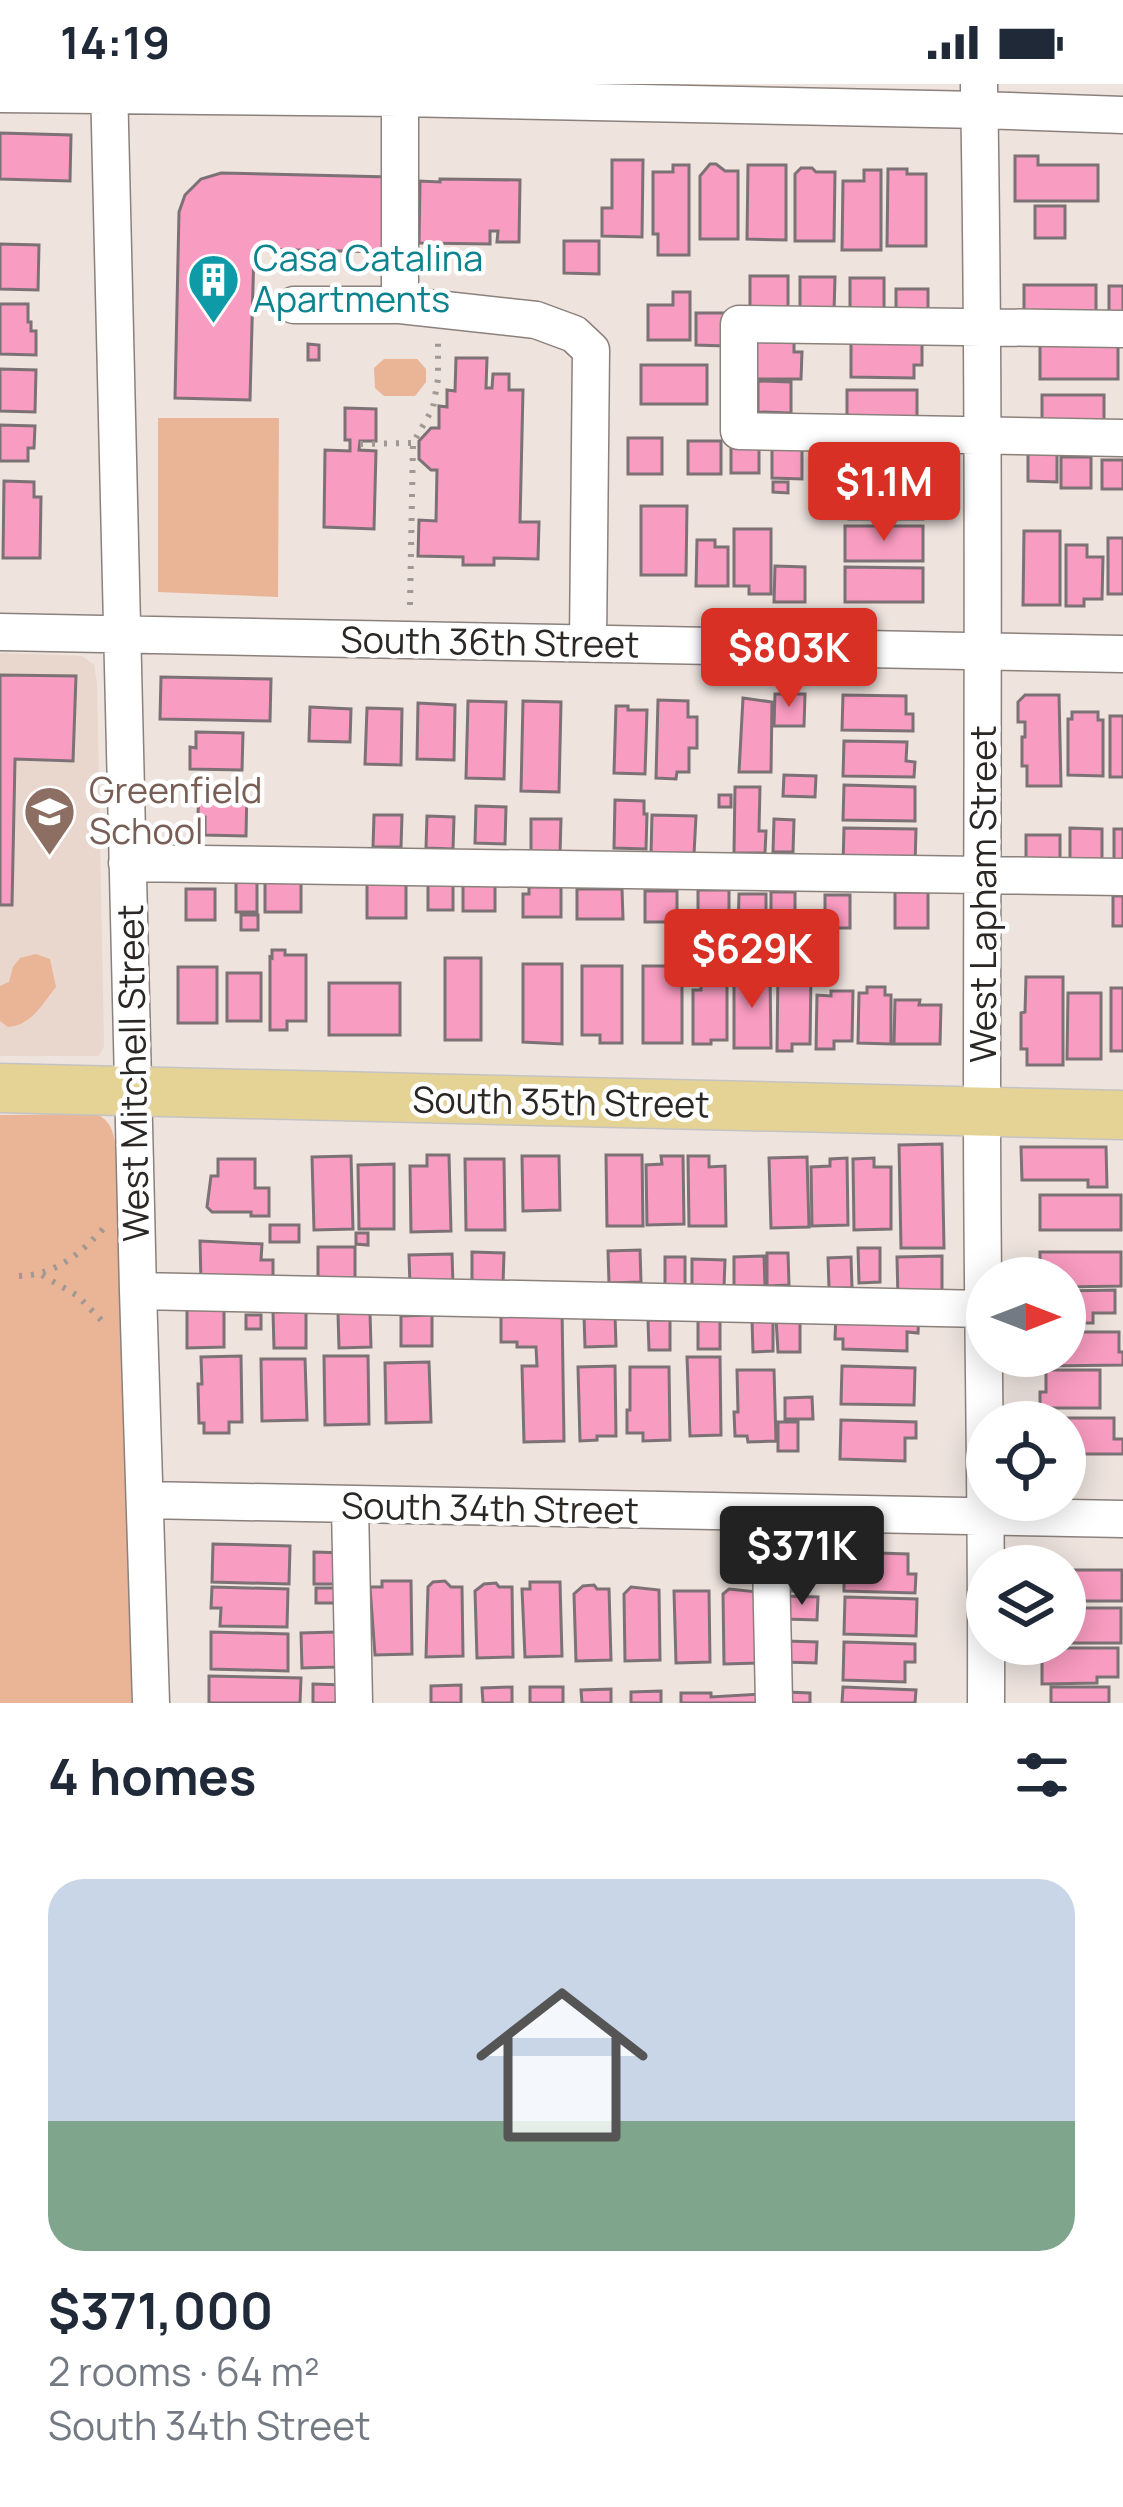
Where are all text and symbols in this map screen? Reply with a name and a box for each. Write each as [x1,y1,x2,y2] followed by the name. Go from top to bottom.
[60,11,170,73] text: 14:19
[253,233,483,323] place label: Casa Catalina Apartments
[186,251,242,325] building icon: Casa Catalina Apartments
[800,442,968,544] pin: $1.1M
[835,454,933,508] text: $1.1M
[705,608,873,710] pin: $803K
[340,614,640,669] street label: South 36th Street
[728,620,850,674] text: $803K
[958,725,1007,1063] street label: West Lapham Street
[89,765,262,855] place label: Greenfield School
[22,783,78,857] school or university icon: Greenfield School
[105,904,160,1242] street label: West Mitchell Street
[668,909,836,1011] pin: $629K
[691,921,813,975] text: $629K
[412,1074,710,1129] street label: South 35th Street
[966,1257,1086,1377] north arrow
[966,1257,1086,1665] map controls
[966,1401,1086,1521] button: locate
[341,1480,639,1535] street label: South 34th Street
[718,1506,886,1608] pin: $371K
[747,1518,857,1572] text: $371K
[966,1545,1086,1665] button: layers
[48,1741,256,1810] text: 4 homes
[1009,1742,1075,1808] icon: filters
[454,1957,670,2173] icon: home
[48,2275,273,2344] text: $371,000
[48,2344,319,2398] text: 2 rooms · 64 m²
[48,2398,371,2452] text: South 34th Street

